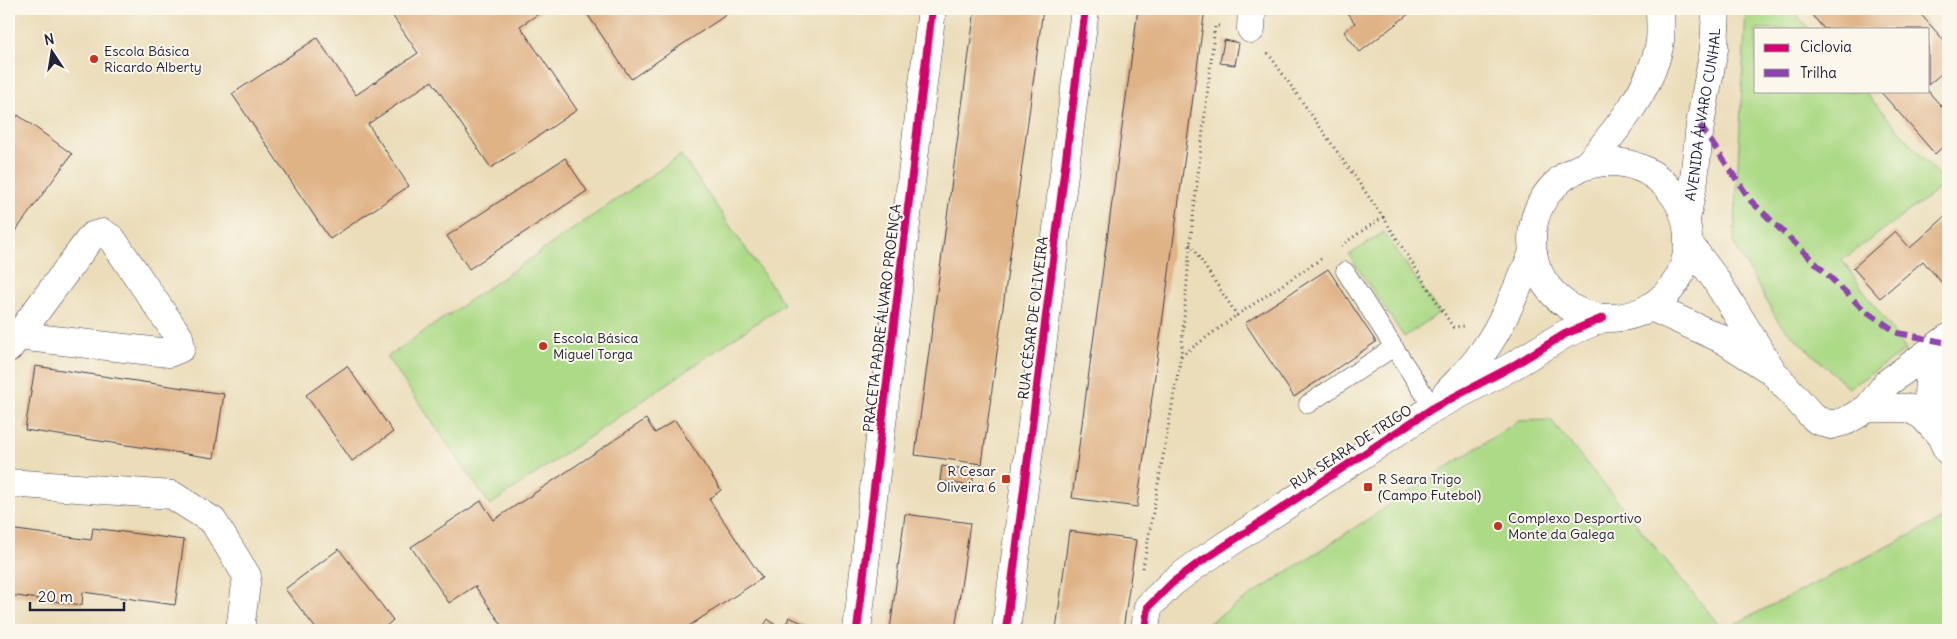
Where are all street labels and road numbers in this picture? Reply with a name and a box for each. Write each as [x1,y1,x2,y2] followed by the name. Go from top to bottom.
[1681,27,1724,202] street label: AVENIDA ÁLVARO CUNHAL
[859,203,905,433] street label: PRACETA PADRE ÁLVARO PROENÇA
[1014,235,1052,401] street label: RUA CÉSAR DE OLIVEIRA
[1287,401,1415,493] street label: RUA SEARA DE TRIGO

